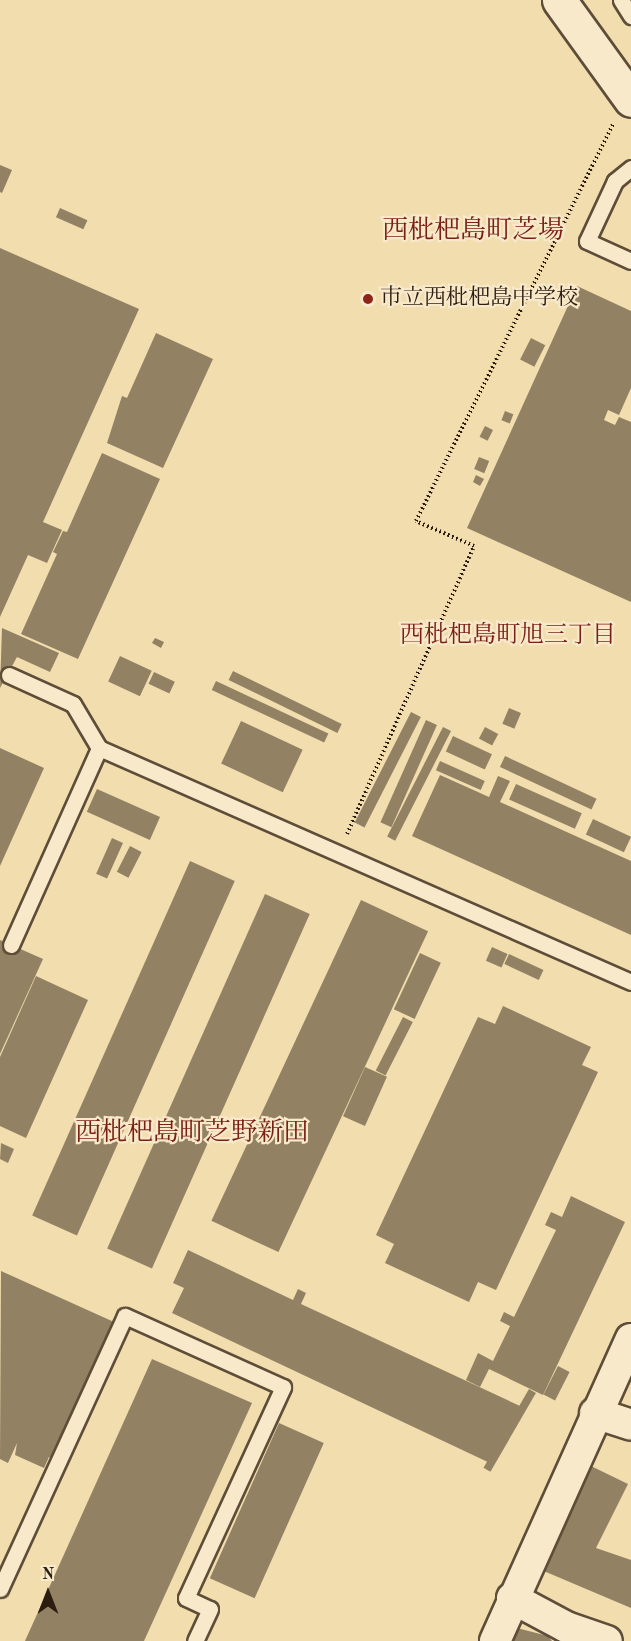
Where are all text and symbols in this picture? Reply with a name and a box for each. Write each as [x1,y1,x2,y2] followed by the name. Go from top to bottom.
[382,216,564,248] district label: 西枇杷島町芝場
[380,286,578,312] place label: 市立西枇杷島中学校
[361,292,375,306] marker: 市立西枇杷島中学校
[400,623,616,651] district label: 西枇杷島町旭三丁目
[75,1118,309,1150] district label: 西枇杷島町芝野新田
[18,1563,78,1623] north arrow
[42,1567,54,1583] text: N

